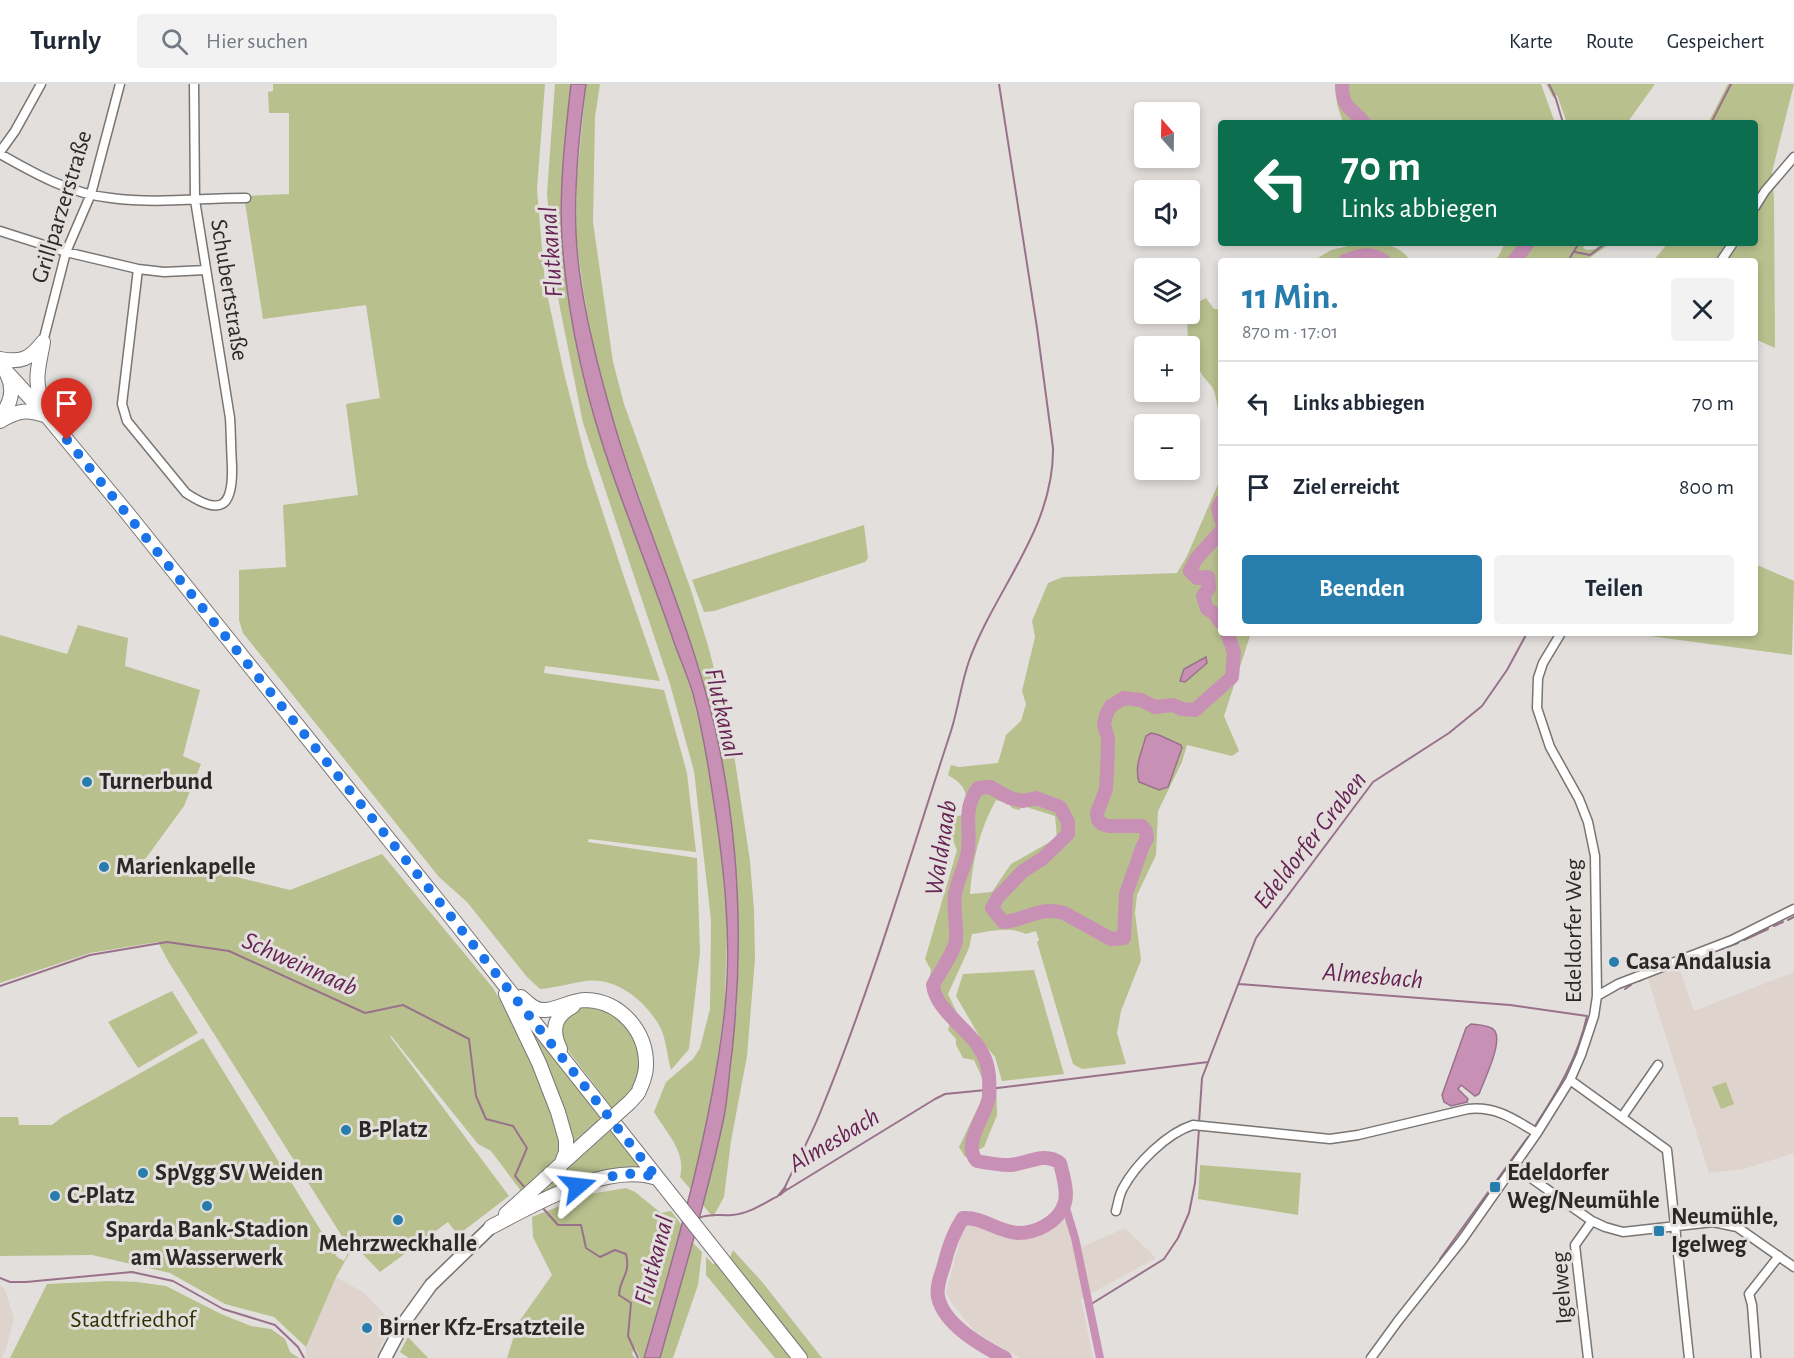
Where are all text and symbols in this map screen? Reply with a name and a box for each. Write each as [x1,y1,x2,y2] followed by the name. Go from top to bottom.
[137,14,557,68] search box
[158,25,191,58] icon: search
[30,27,101,55] text: Turnly
[206,30,308,52] text: Hier suchen
[1509,31,1553,52] text: Karte
[1586,31,1634,52] text: Route
[1667,31,1764,52] text: Gespeichert
[1134,102,1200,168] north arrow
[1134,102,1200,480] map controls
[27,128,97,286] street label: Grillparzerstraße
[1242,144,1320,222] icon: left
[1341,146,1421,188] text: 70 m
[1134,180,1200,246] button: sound
[1341,195,1498,222] text: Links abbiegen
[535,206,567,298] water label: Flutkanal
[206,217,252,363] street label: Schubertstraße
[1134,258,1200,324] button: layers
[1671,278,1734,341] button: close
[1242,279,1339,315] text: 11 Min.
[1242,322,1338,342] text: 870 m · 17:01
[1134,336,1200,402] button: +
[41,378,92,440] pin
[50,387,83,420] icon: arrive
[1242,387,1275,420] icon: left
[1293,392,1425,414] text: Links abbiegen
[1692,392,1734,414] text: 70 m
[1134,414,1200,480] button: −
[1242,471,1275,504] icon: arrive
[1293,476,1400,498] text: Ziel erreicht
[1679,476,1734,498] text: 800 m
[1242,555,1482,624] button: Beenden
[1494,555,1734,624] button: Teilen
[700,666,746,760] water label: Flutkanal
[1249,766,1371,914] water label: Edeldorfer Graben
[99,770,213,794] place label: Turnerbund
[80,775,94,789] marker: Turnerbund
[921,798,961,898] water label: Waldnaab
[116,855,256,879] place label: Marienkapelle
[1562,858,1586,1003] street label: Edeldorfer Weg
[97,860,111,874] marker: Marienkapelle
[238,927,362,1001] water label: Schweinnaab
[1626,950,1771,974] place label: Casa Andalusia
[1607,955,1621,969] marker: Casa Andalusia
[1321,959,1424,993] water label: Almesbach
[783,1103,884,1178] water label: Almesbach
[358,1118,428,1142] place label: B-Platz
[339,1123,353,1137] marker: B-Platz
[546,1154,610,1218] position arrow
[155,1161,323,1185] place label: SpVgg SV Weiden
[1507,1161,1660,1213] place label: Edeldorfer Weg/Neumühle
[136,1166,150,1180] marker: SpVgg SV Weiden
[1488,1180,1502,1194] marker: Edeldorfer Weg/Neumühle
[67,1184,135,1208] place label: C-Platz
[48,1189,62,1203] marker: C-Platz
[200,1199,214,1213] marker: Sparda Bank-Stadion am Wasserwerk
[1671,1205,1778,1257] place label: Neumühle, Igelweg
[391,1213,405,1227] marker: Mehrzweckhalle
[630,1213,678,1307] water label: Flutkanal
[105,1218,309,1270] place label: Sparda Bank-Stadion am Wasserwerk
[1652,1224,1666,1238] marker: Neumühle, Igelweg
[319,1232,477,1256] place label: Mehrzweckhalle
[1547,1251,1577,1325] street label: Igelweg
[70,1308,197,1332] park label: Stadtfriedhof
[379,1316,585,1340] place label: Birner Kfz-Ersatzteile
[360,1321,374,1335] marker: Birner Kfz-Ersatzteile

